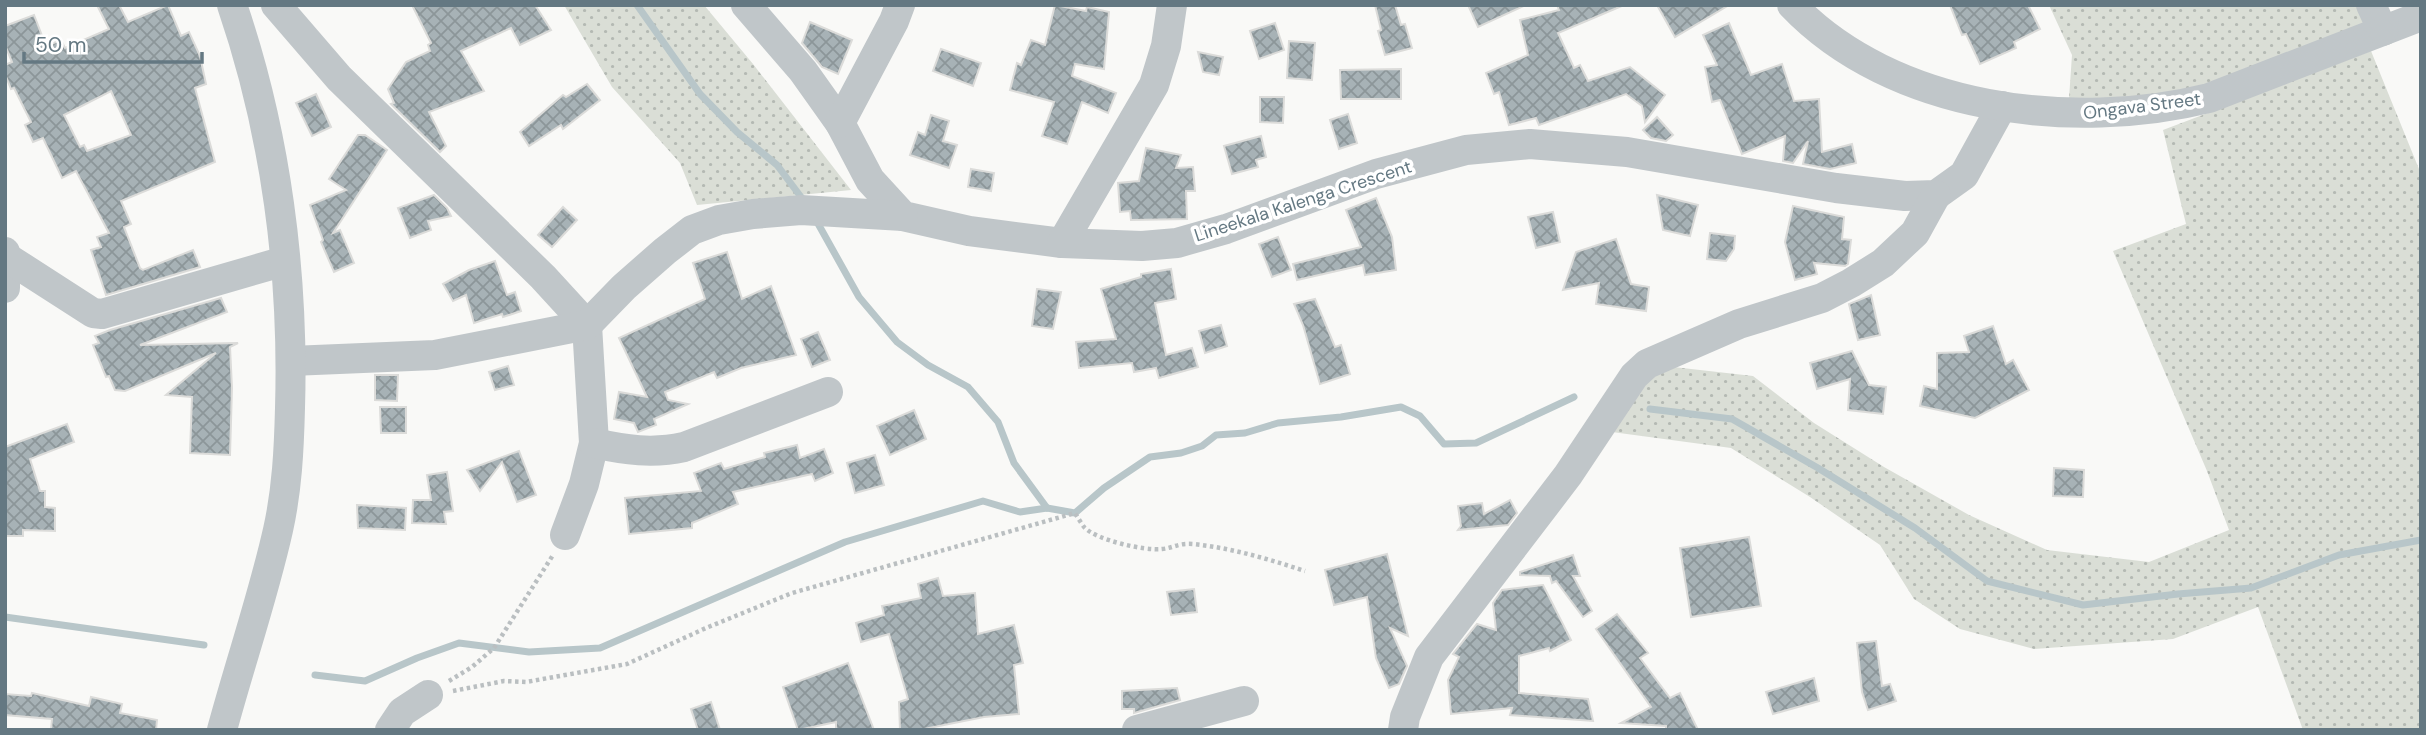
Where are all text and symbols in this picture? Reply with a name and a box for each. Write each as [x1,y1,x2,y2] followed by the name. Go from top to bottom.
[24,21,203,65] scale bar
[35,31,86,59] text: 50 m
[2082,87,2202,125] street label: Ongava Street
[1191,154,1415,248] street label: Lineekala Kalenga Crescent

